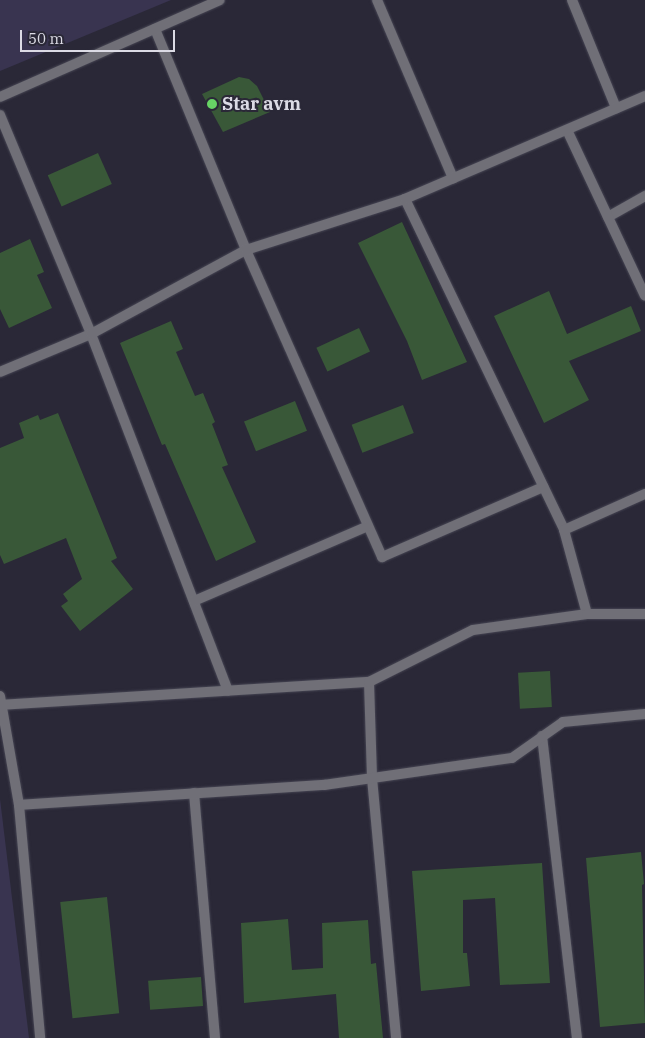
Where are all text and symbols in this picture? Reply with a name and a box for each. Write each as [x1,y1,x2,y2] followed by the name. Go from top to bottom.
[22,20,178,52] scale bar
[28,29,64,48] text: 50 m
[222,93,301,115] place label: Star avm
[206,98,218,110] marker: Star avm

